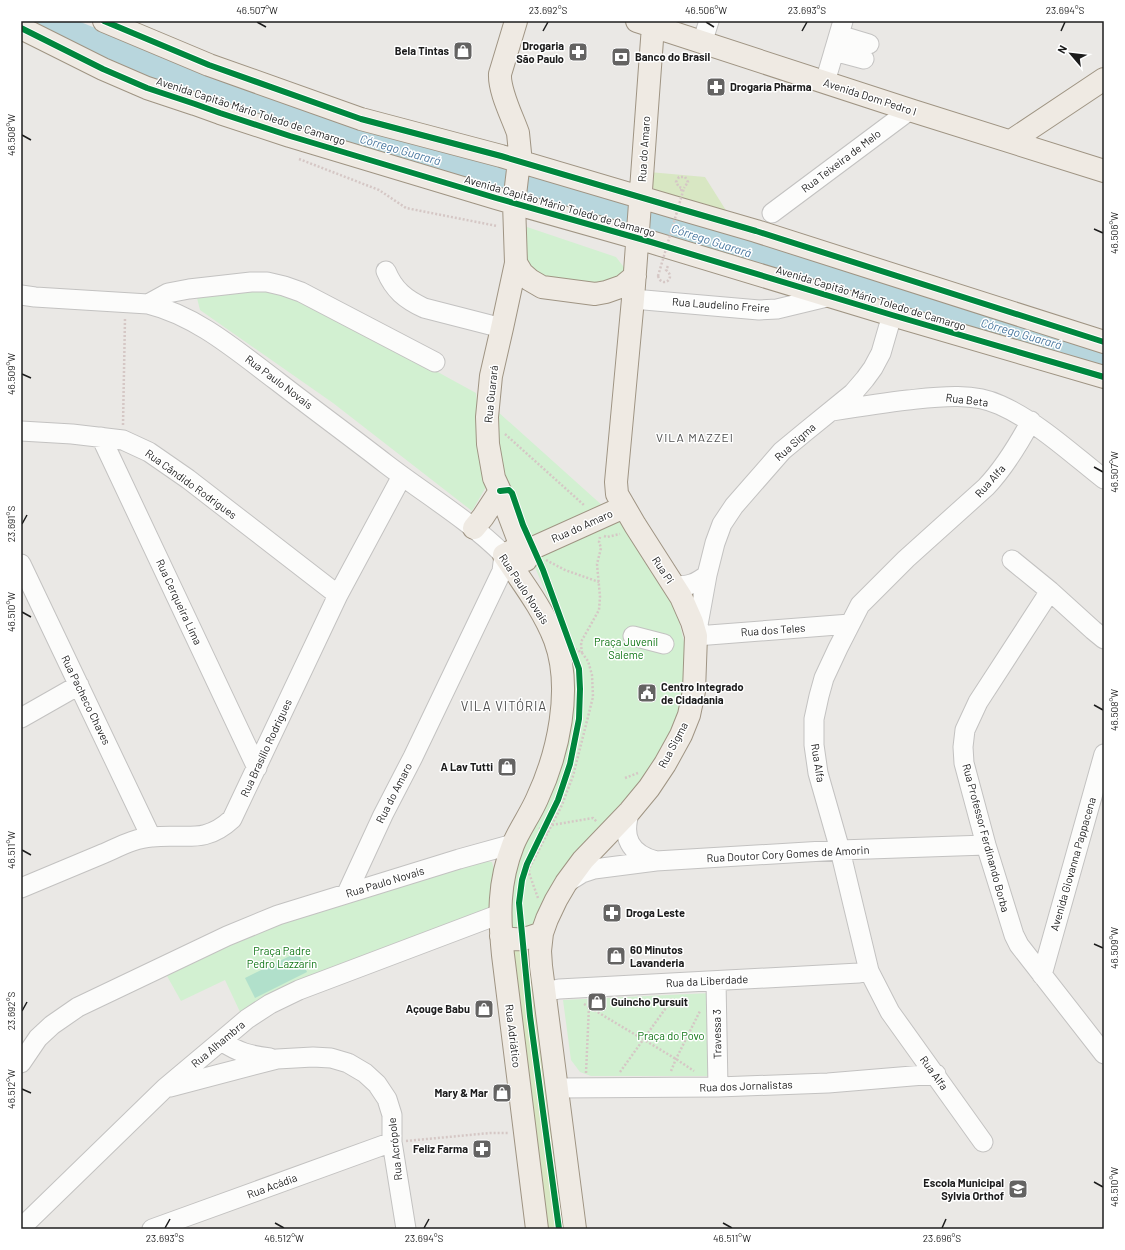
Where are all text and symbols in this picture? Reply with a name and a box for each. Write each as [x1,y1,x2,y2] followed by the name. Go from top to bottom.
[236,4,278,16] text: 46.507°W
[529,4,567,16] text: 23.692°S
[685,4,727,16] text: 46.506°W
[788,4,826,16] text: 23.693°S
[1046,4,1085,16] text: 23.694°S
[1051,34,1091,74] north arrow
[516,39,564,65] place label: Drogaria São Paulo
[452,40,474,62] shop icon: Bela Tintas
[567,41,589,63] pharmacy icon: Drogaria São Paulo
[1054,43,1069,55] text: N
[395,44,449,57] place label: Bela Tintas
[610,46,632,68] bank icon: Banco do Brasil
[635,50,710,63] place label: Banco do Brasil
[155,74,347,147] street label: Avenida Capitão Mário Toledo de Camargo
[822,75,918,118] street label: Avenida Dom Pedro I
[705,76,727,98] pharmacy icon: Drogaria Pharma
[730,80,812,93] place label: Drogaria Pharma
[5,114,17,156] text: 46.508°W
[635,116,652,182] street label: Rua do Amaro
[798,126,883,195] street label: Rua Teixeira de Melo
[358,131,442,167] water label: Córrego Guarará
[463,172,657,239] street label: Avenida Capitão Mário Toledo de Camargo
[1108,212,1120,254] text: 46.506°W
[670,221,753,260] water label: Córrego Guarará
[775,262,968,333] street label: Avenida Capitão Mário Toledo de Camargo
[672,295,771,314] street label: Rua Laudelino Freire
[979,315,1063,351] water label: Córrego Guarará
[243,352,316,411] street label: Rua Paulo Novais
[5,353,17,395] text: 46.509°W
[481,364,500,423] street label: Rua Guarará
[945,390,989,409] street label: Rua Beta
[772,420,818,463] street label: Rua Sigma
[656,430,734,444] district label: VILA MAZZEI
[143,446,240,521] street label: Rua Cândido Rodrigues
[1108,451,1120,493] text: 46.507°W
[972,462,1008,500] street label: Rua Alfa
[5,506,17,542] text: 23.691°S
[549,506,615,545] street label: Rua do Amaro
[497,551,552,626] street label: Rua Paulo Novais
[650,554,677,586] street label: Rua Pi
[154,557,205,647] street label: Rua Cerqueira Lima
[5,592,17,632] text: 46.510°W
[740,621,806,638] street label: Rua dos Teles
[594,635,658,661] park label: Praça Juvenil Saleme
[59,653,114,747] street label: Rua Pacheco Chaves
[661,680,744,706] place label: Centro Integrado de Cidadania
[636,682,658,704] public building icon: Centro Integrado de Cidadania
[1108,689,1120,731] text: 46.508°W
[237,697,294,799] street label: Rua Brasílio Rodrigues
[461,698,547,714] district label: VILA VITÓRIA
[655,720,690,770] street label: Rua Sigma
[809,743,828,783] street label: Rua Alfa
[496,756,518,778] shop icon: A Lav Tutti
[373,760,414,825] street label: Rua do Amaro
[440,760,493,773] place label: A Lav Tutti
[960,762,1013,914] street label: Rua Professor Ferdinando Borba
[1047,795,1098,932] street label: Avenida Giovanna Pappacena
[5,831,17,869] text: 46.511°W
[706,843,870,864] street label: Rua Doutor Cory Gomes de Amorin
[344,863,426,900] street label: Rua Paulo Novais
[601,902,623,924] pharmacy icon: Droga Leste
[626,906,685,919] place label: Droga Leste
[1108,927,1120,969] text: 46.509°W
[630,943,684,969] place label: 60 Minutos Lavanderia
[247,944,317,970] park label: Praça Padre Pedro Lazzarin
[605,945,627,967] shop icon: 60 Minutos Lavanderia
[665,972,749,989] street label: Rua da Liberdade
[586,991,608,1013] shop icon: Guincho Pursuit
[5,992,17,1030] text: 23.692°S
[611,995,688,1008] place label: Guincho Pursuit
[473,998,495,1020] shop icon: Açouge Babu
[406,1002,470,1015] place label: Açouge Babu
[503,1003,524,1068] street label: Rua Adriático
[710,1009,723,1059] street label: Travessa 3
[188,1017,247,1070] street label: Rua Alhambra
[638,1029,704,1042] park label: Praça do Povo
[918,1053,951,1092] street label: Rua Alfa
[5,1069,17,1109] text: 46.512°W
[699,1077,793,1094] street label: Rua dos Jornalistas
[491,1082,513,1104] shop icon: Mary & Mar
[434,1086,489,1099] place label: Mary & Mar
[385,1117,404,1181] street label: Rua Acrópole
[471,1138,493,1160] pharmacy icon: Feliz Farma
[413,1142,468,1155] place label: Feliz Farma
[1108,1167,1120,1207] text: 46.510°W
[245,1170,299,1201] street label: Rua Acádia
[923,1176,1004,1202] place label: Escola Municipal Sylvia Orthof
[1007,1178,1029,1200] school or university icon: Escola Municipal Sylvia Orthof
[146,1232,184,1244] text: 23.693°S
[264,1232,304,1244] text: 46.512°W
[405,1232,444,1244] text: 23.694°S
[713,1232,751,1244] text: 46.511°W
[923,1232,961,1244] text: 23.696°S

